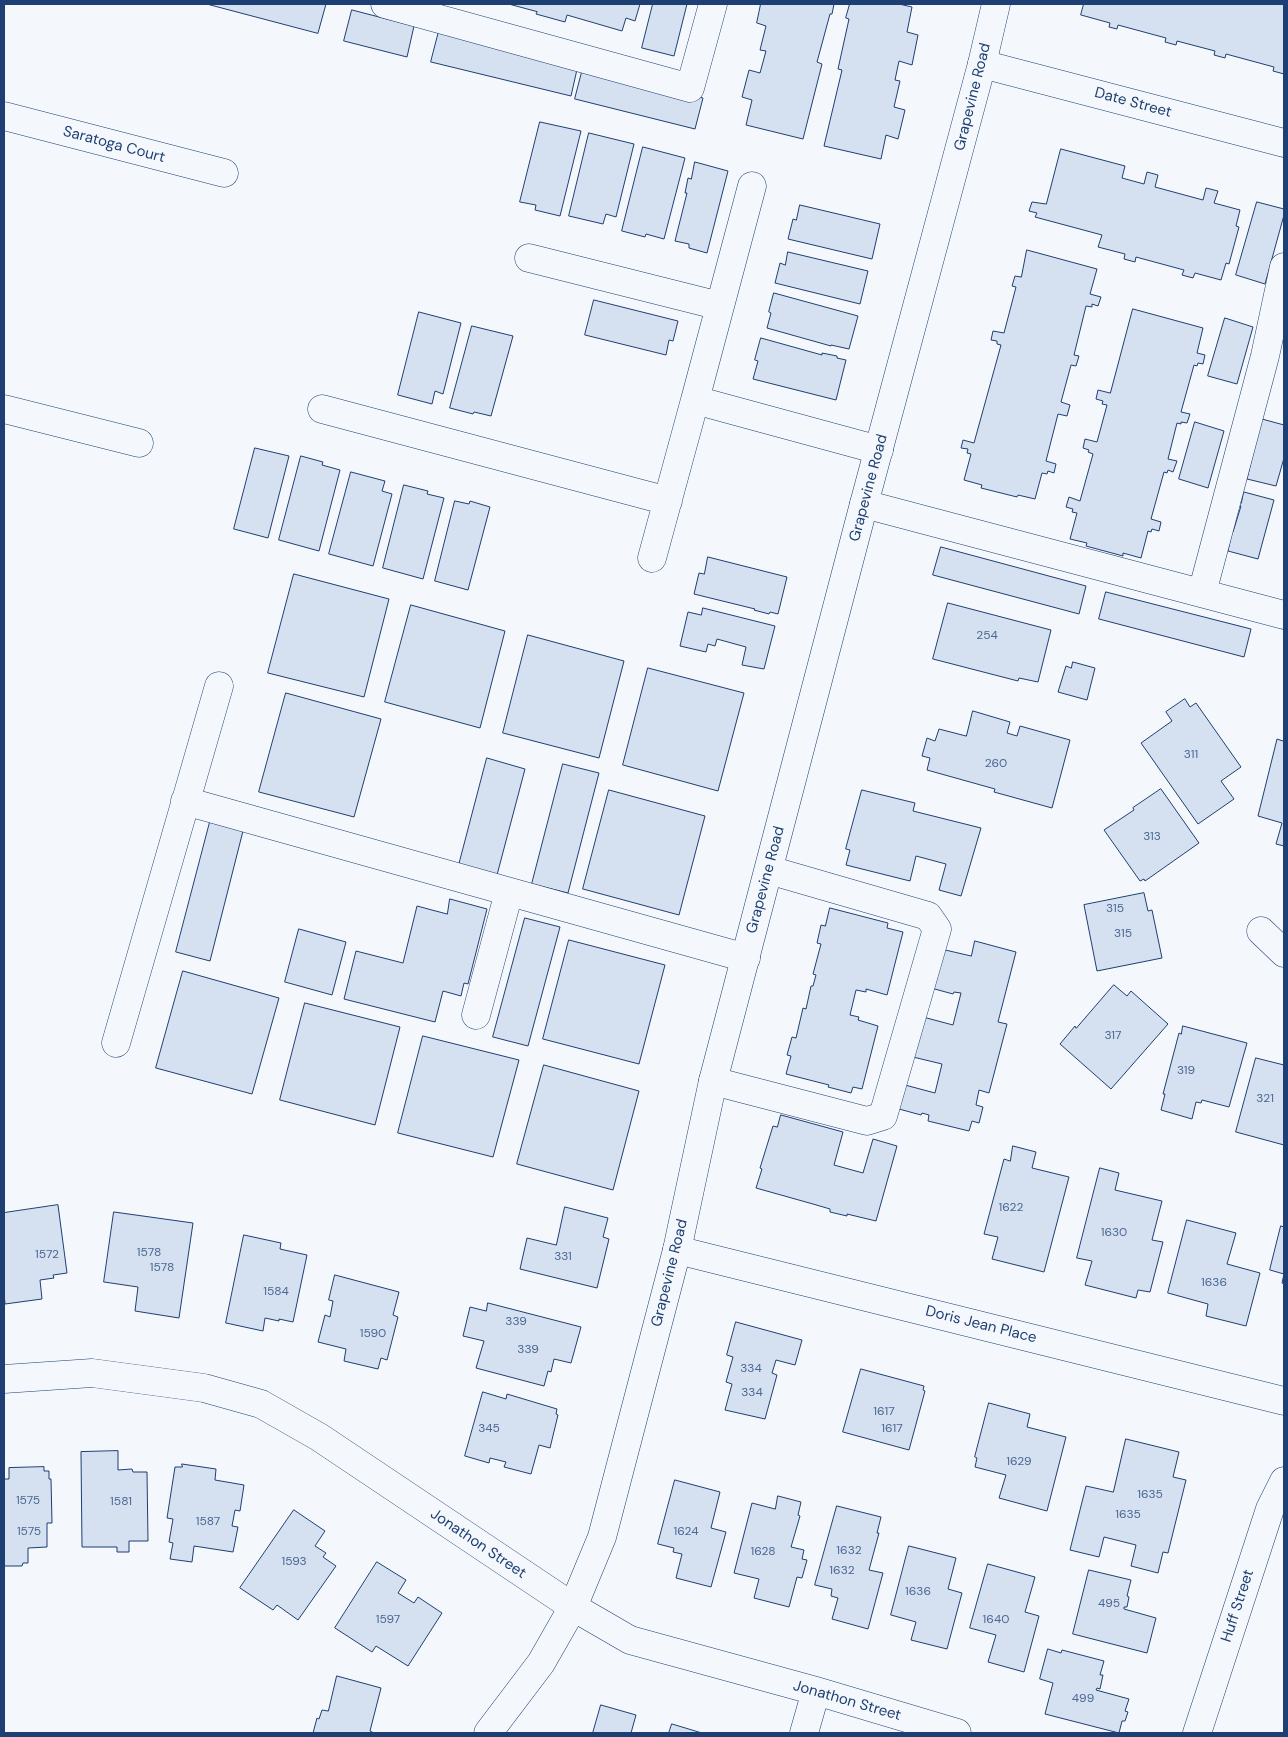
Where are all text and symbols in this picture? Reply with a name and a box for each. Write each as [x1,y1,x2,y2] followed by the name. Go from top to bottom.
[951,41,995,153] street label: Grapevine Road
[1093,84,1173,122] street label: Date Street
[61,123,167,167] street label: Saratoga Court
[846,432,892,544] street label: Grapevine Road
[976,629,998,643] house number: 254
[1184,748,1198,762] house number: 311
[985,757,1007,771] house number: 260
[743,824,789,936] street label: Grapevine Road
[1143,830,1161,844] house number: 313
[1106,902,1124,916] house number: 315
[1114,927,1132,941] house number: 315
[1104,1029,1122,1043] house number: 317
[1177,1064,1195,1078] house number: 319
[1256,1092,1274,1106] house number: 321
[999,1201,1023,1215] house number: 1622
[648,1217,692,1329] street label: Grapevine Road
[1101,1226,1127,1240] house number: 1630
[137,1246,161,1260] house number: 1578
[35,1248,59,1262] house number: 1572
[554,1250,572,1264] house number: 331
[150,1261,174,1275] house number: 1578
[1201,1276,1227,1290] house number: 1636
[263,1285,289,1299] house number: 1584
[924,1302,1038,1348] street label: Doris Jean Place
[505,1315,527,1329] house number: 339
[360,1327,386,1341] house number: 1590
[517,1343,539,1357] house number: 339
[740,1362,762,1376] house number: 334
[741,1386,763,1400] house number: 334
[873,1405,895,1419] house number: 1617
[478,1422,500,1436] house number: 345
[881,1422,903,1436] house number: 1617
[1006,1455,1032,1469] house number: 1629
[1137,1488,1163,1502] house number: 1635
[16,1494,40,1508] house number: 1575
[110,1495,132,1509] house number: 1581
[427,1505,529,1583] street label: Jonathon Street
[1115,1508,1141,1522] house number: 1635
[196,1515,220,1529] house number: 1587
[17,1525,41,1539] house number: 1575
[674,1525,698,1539] house number: 1624
[836,1544,862,1558] house number: 1632
[751,1545,775,1559] house number: 1628
[281,1555,307,1569] house number: 1593
[829,1564,855,1578] house number: 1632
[1218,1567,1258,1645] street label: Huff Street
[905,1585,931,1599] house number: 1636
[1098,1597,1120,1611] house number: 495
[376,1613,400,1627] house number: 1597
[983,1613,1009,1627] house number: 1640
[791,1677,903,1725] street label: Jonathon Street
[1072,1692,1094,1706] house number: 499

